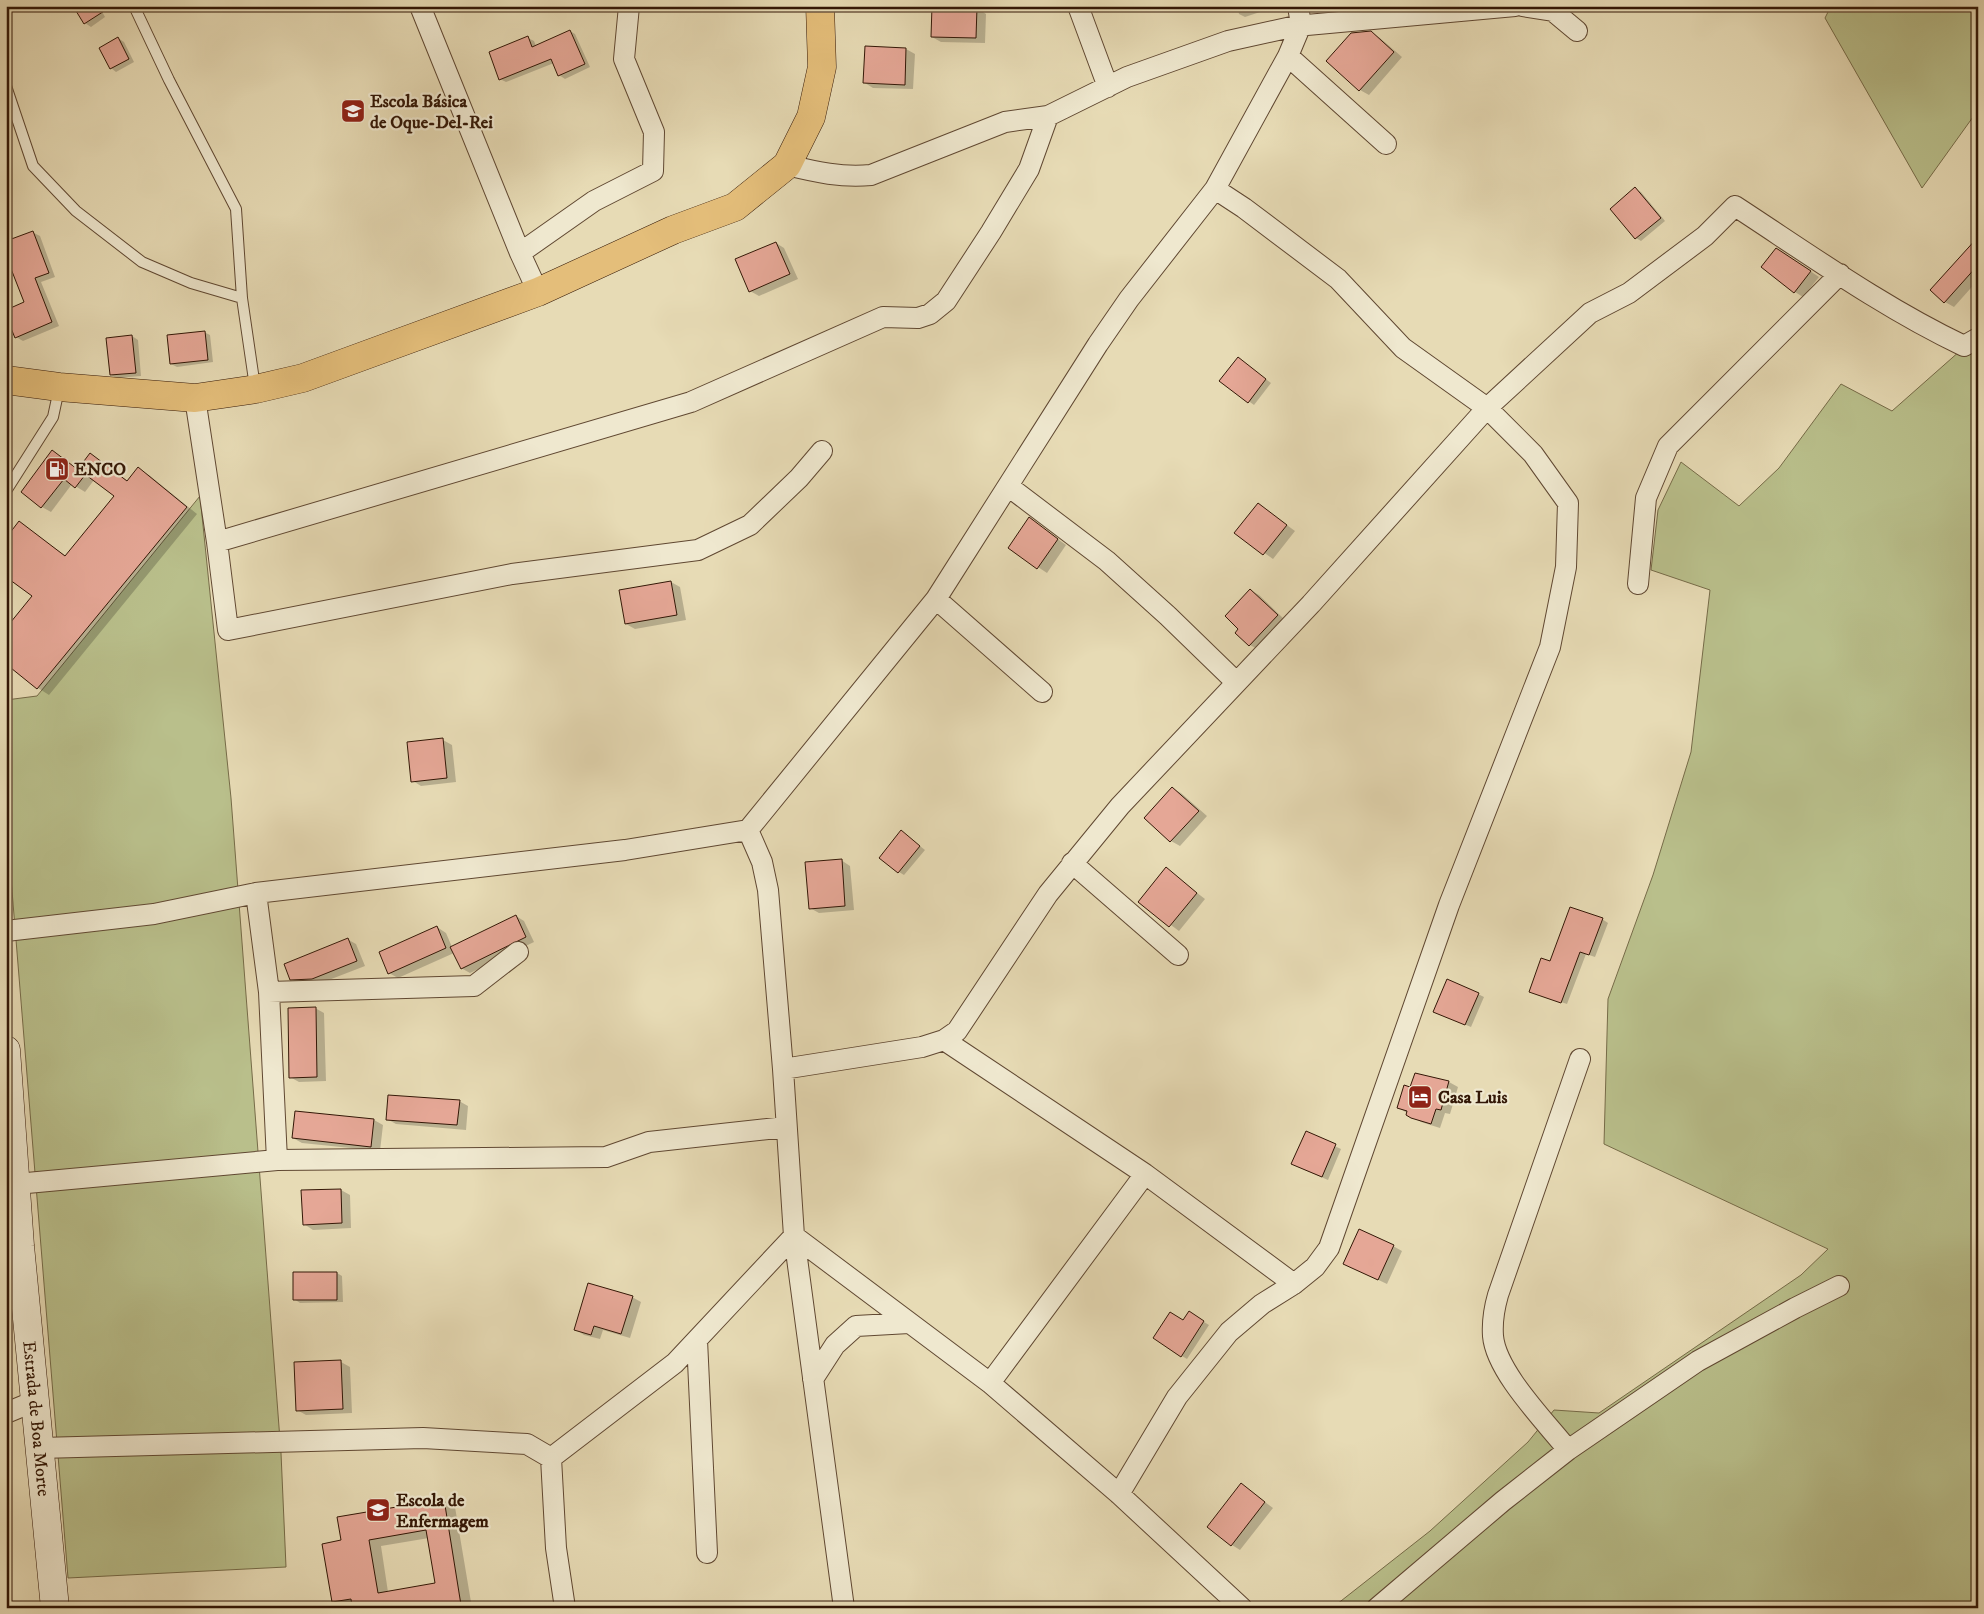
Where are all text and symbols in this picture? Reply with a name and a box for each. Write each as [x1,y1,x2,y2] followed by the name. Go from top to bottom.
[370,91,493,134] place label: Escola Básica de Oque-Del-Rei
[340,98,366,124] school or university icon: Escola Básica de Oque-Del-Rei
[44,456,70,482] fuel station icon: ENCO
[74,459,126,481] place label: ENCO
[1407,1084,1433,1110] hotel icon: Casa Luis
[1438,1087,1507,1109] place label: Casa Luis
[17,1340,54,1498] street label: Estrada de Boa Morte
[396,1490,489,1533] place label: Escola de Enfermagem
[365,1497,391,1523] school or university icon: Escola de Enfermagem

